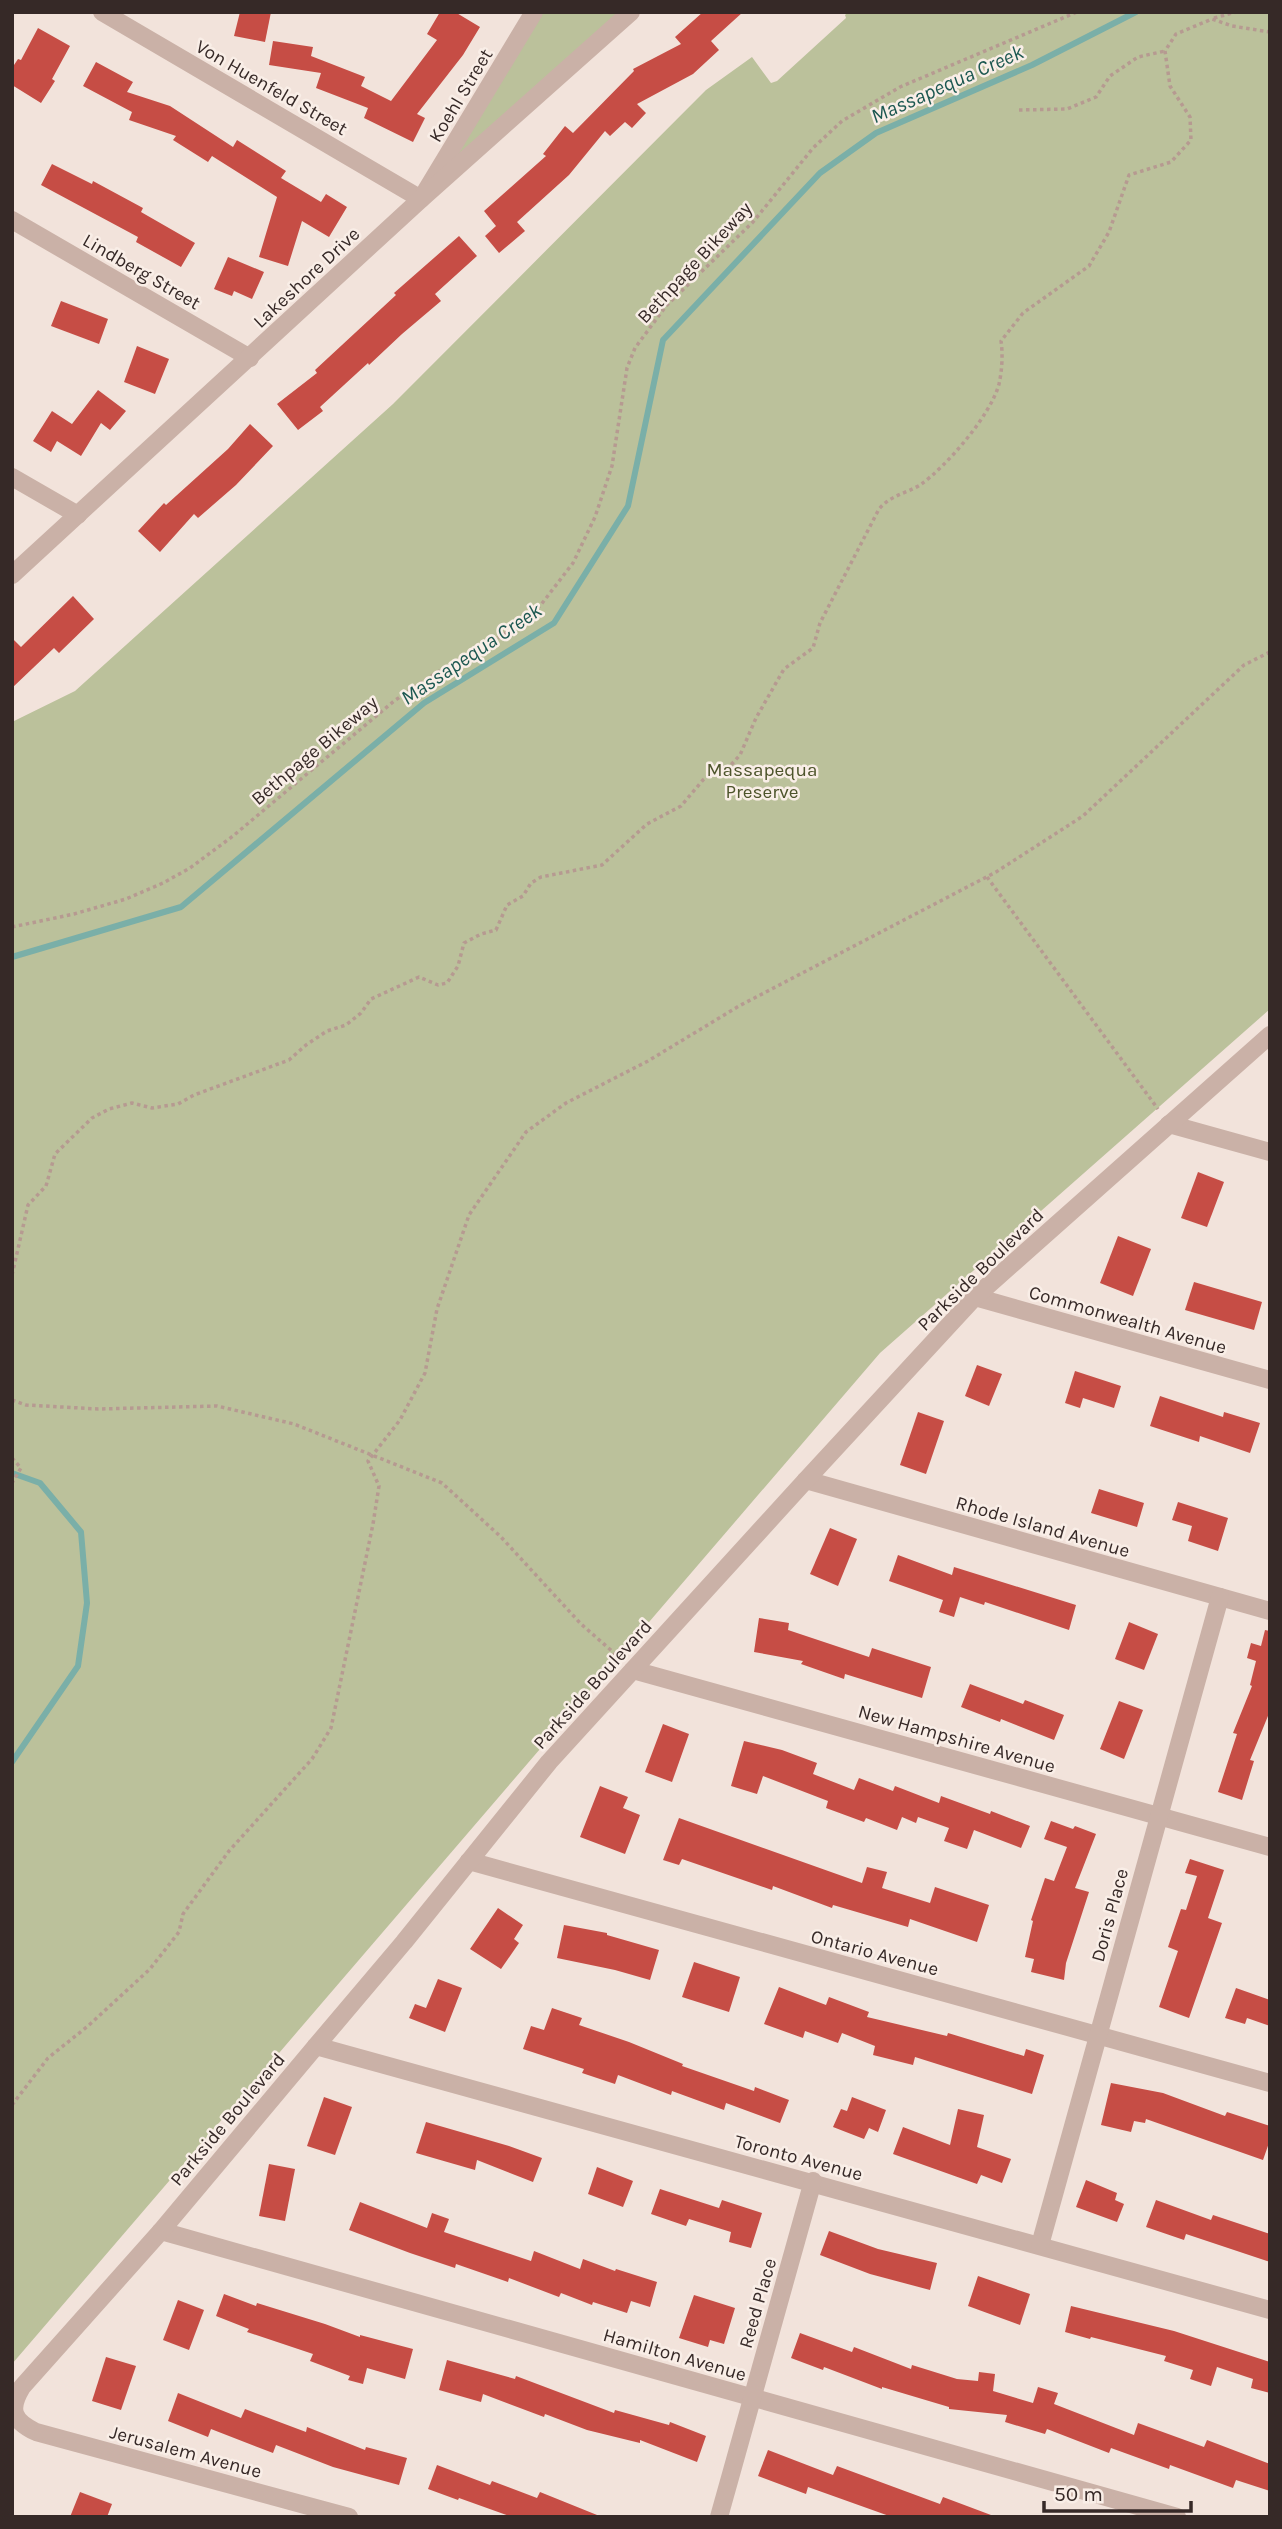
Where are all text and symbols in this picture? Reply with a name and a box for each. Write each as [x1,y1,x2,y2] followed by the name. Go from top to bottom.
[192,35,351,140] street label: Von Huenfeld Street
[867,39,1027,128] water label: Massapequa Creek
[424,45,497,146] street label: Koehl Street
[633,197,757,328] street label: Bethpage Bikeway
[249,223,364,333] street label: Lakeshore Drive
[79,229,204,314] street label: Lindberg Street
[396,598,546,710] water label: Massapequa Creek
[247,692,382,810] street label: Bethpage Bikeway
[707,759,817,803] park label: Massapequa Preserve
[913,1204,1048,1336] street label: Parkside Boulevard
[1026,1281,1229,1359] street label: Commonwealth Avenue
[953,1492,1132,1562] street label: Rhode Island Avenue
[529,1615,657,1754] street label: Parkside Boulevard
[856,1700,1058,1778] street label: New Hampshire Avenue
[1087,1866,1133,1964] street label: Doris Place
[808,1925,941,1981] street label: Ontario Avenue
[166,2049,290,2191] street label: Parkside Boulevard
[732,2130,865,2186] street label: Toronto Avenue
[735,2256,781,2351] street label: Reed Place
[601,2324,749,2386] street label: Hamilton Avenue
[107,2421,264,2483] street label: Jerusalem Avenue
[1044,2470,1191,2514] scale bar
[1054,2482,1103,2506] text: 50 m

